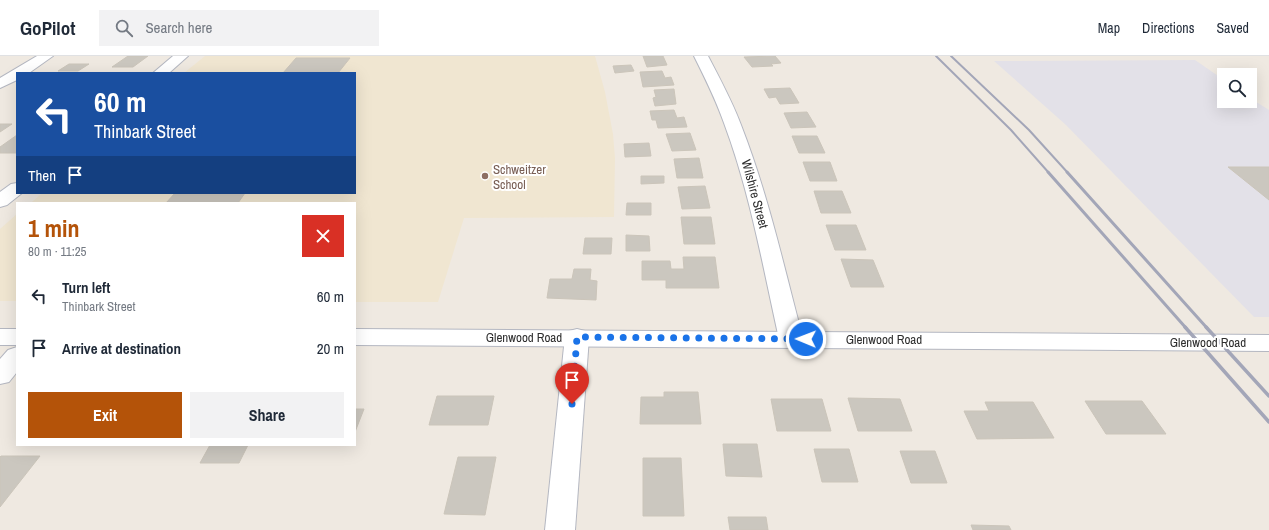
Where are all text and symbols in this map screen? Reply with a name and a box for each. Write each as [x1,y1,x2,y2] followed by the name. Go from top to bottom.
[99,10,379,46] search box
[20,15,75,41] text: GoPilot
[113,17,135,39] icon: search
[145,17,212,38] text: Search here
[1098,19,1120,37] text: Map
[1142,19,1194,37] text: Directions
[1216,19,1249,37] text: Saved
[1217,68,1257,108] map controls
[1217,68,1257,108] button: search
[94,83,146,121] text: 60 m
[28,88,80,140] icon: left
[94,119,196,144] text: Thinbark Street
[738,158,772,230] street label: Wilshire Street
[493,161,546,193] place label: Schweitzer School
[64,164,86,186] icon: arrive
[28,165,56,186] text: Then
[480,171,490,181] marker: Schweitzer School
[28,212,79,244] text: 1 min
[302,215,344,257] button: close
[28,243,87,260] text: 80 m · 11:25
[62,277,110,298] text: Turn left
[28,285,50,307] icon: left
[317,286,344,307] text: 60 m
[62,298,135,315] text: Thinbark Street
[785,318,827,360] position arrow
[486,329,562,346] street label: Glenwood Road
[846,331,922,348] street label: Glenwood Road
[1170,334,1246,351] street label: Glenwood Road
[28,337,50,359] icon: arrive
[62,338,181,359] text: Arrive at destination
[317,338,344,359] text: 20 m
[555,363,589,404] pin
[561,369,583,391] icon: arrive
[28,392,182,438] button: Exit
[190,392,344,438] button: Share

